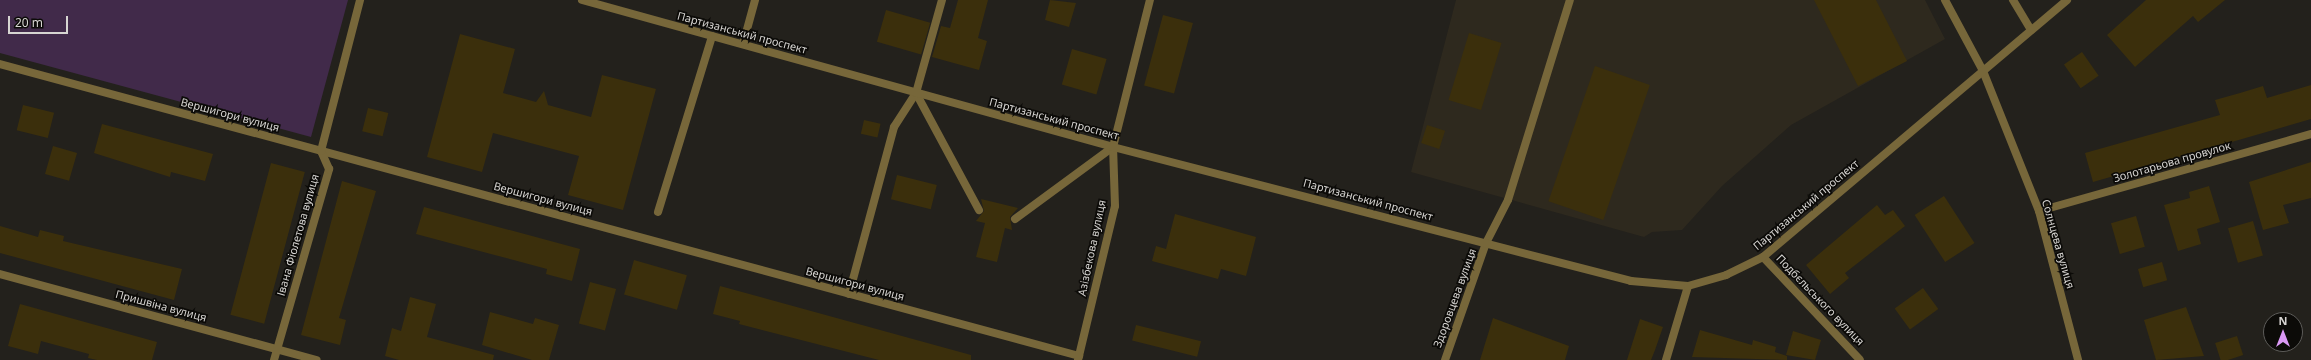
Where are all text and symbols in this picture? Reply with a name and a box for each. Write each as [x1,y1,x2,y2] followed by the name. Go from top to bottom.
[10,8,70,34] scale bar
[676,9,808,57] street label: Партизанський проспект
[15,14,43,31] text: 20 m
[179,95,281,135] street label: Вершигори вулиця
[988,95,1120,143] street label: Партизанський проспект
[2112,139,2232,185] street label: Золотарьова провулок
[1751,157,1861,253] street label: Партизанський проспект
[274,173,322,297] street label: Івана Фіолетова вулиця
[1302,176,1434,224] street label: Партизанський проспект
[492,179,594,219] street label: Вершигори вулиця
[2039,198,2077,290] street label: Солнцева вулиця
[1075,199,1109,297] street label: Азізбекова вулиця
[1431,247,1479,349] street label: Здоровцева вулиця
[1773,252,1867,348] street label: Подбєльського вулиця
[804,264,906,304] street label: Вершигори вулиця
[114,287,208,325] street label: Пришвіна вулиця
[2263,312,2303,352] north arrow
[2279,313,2287,328] text: N

